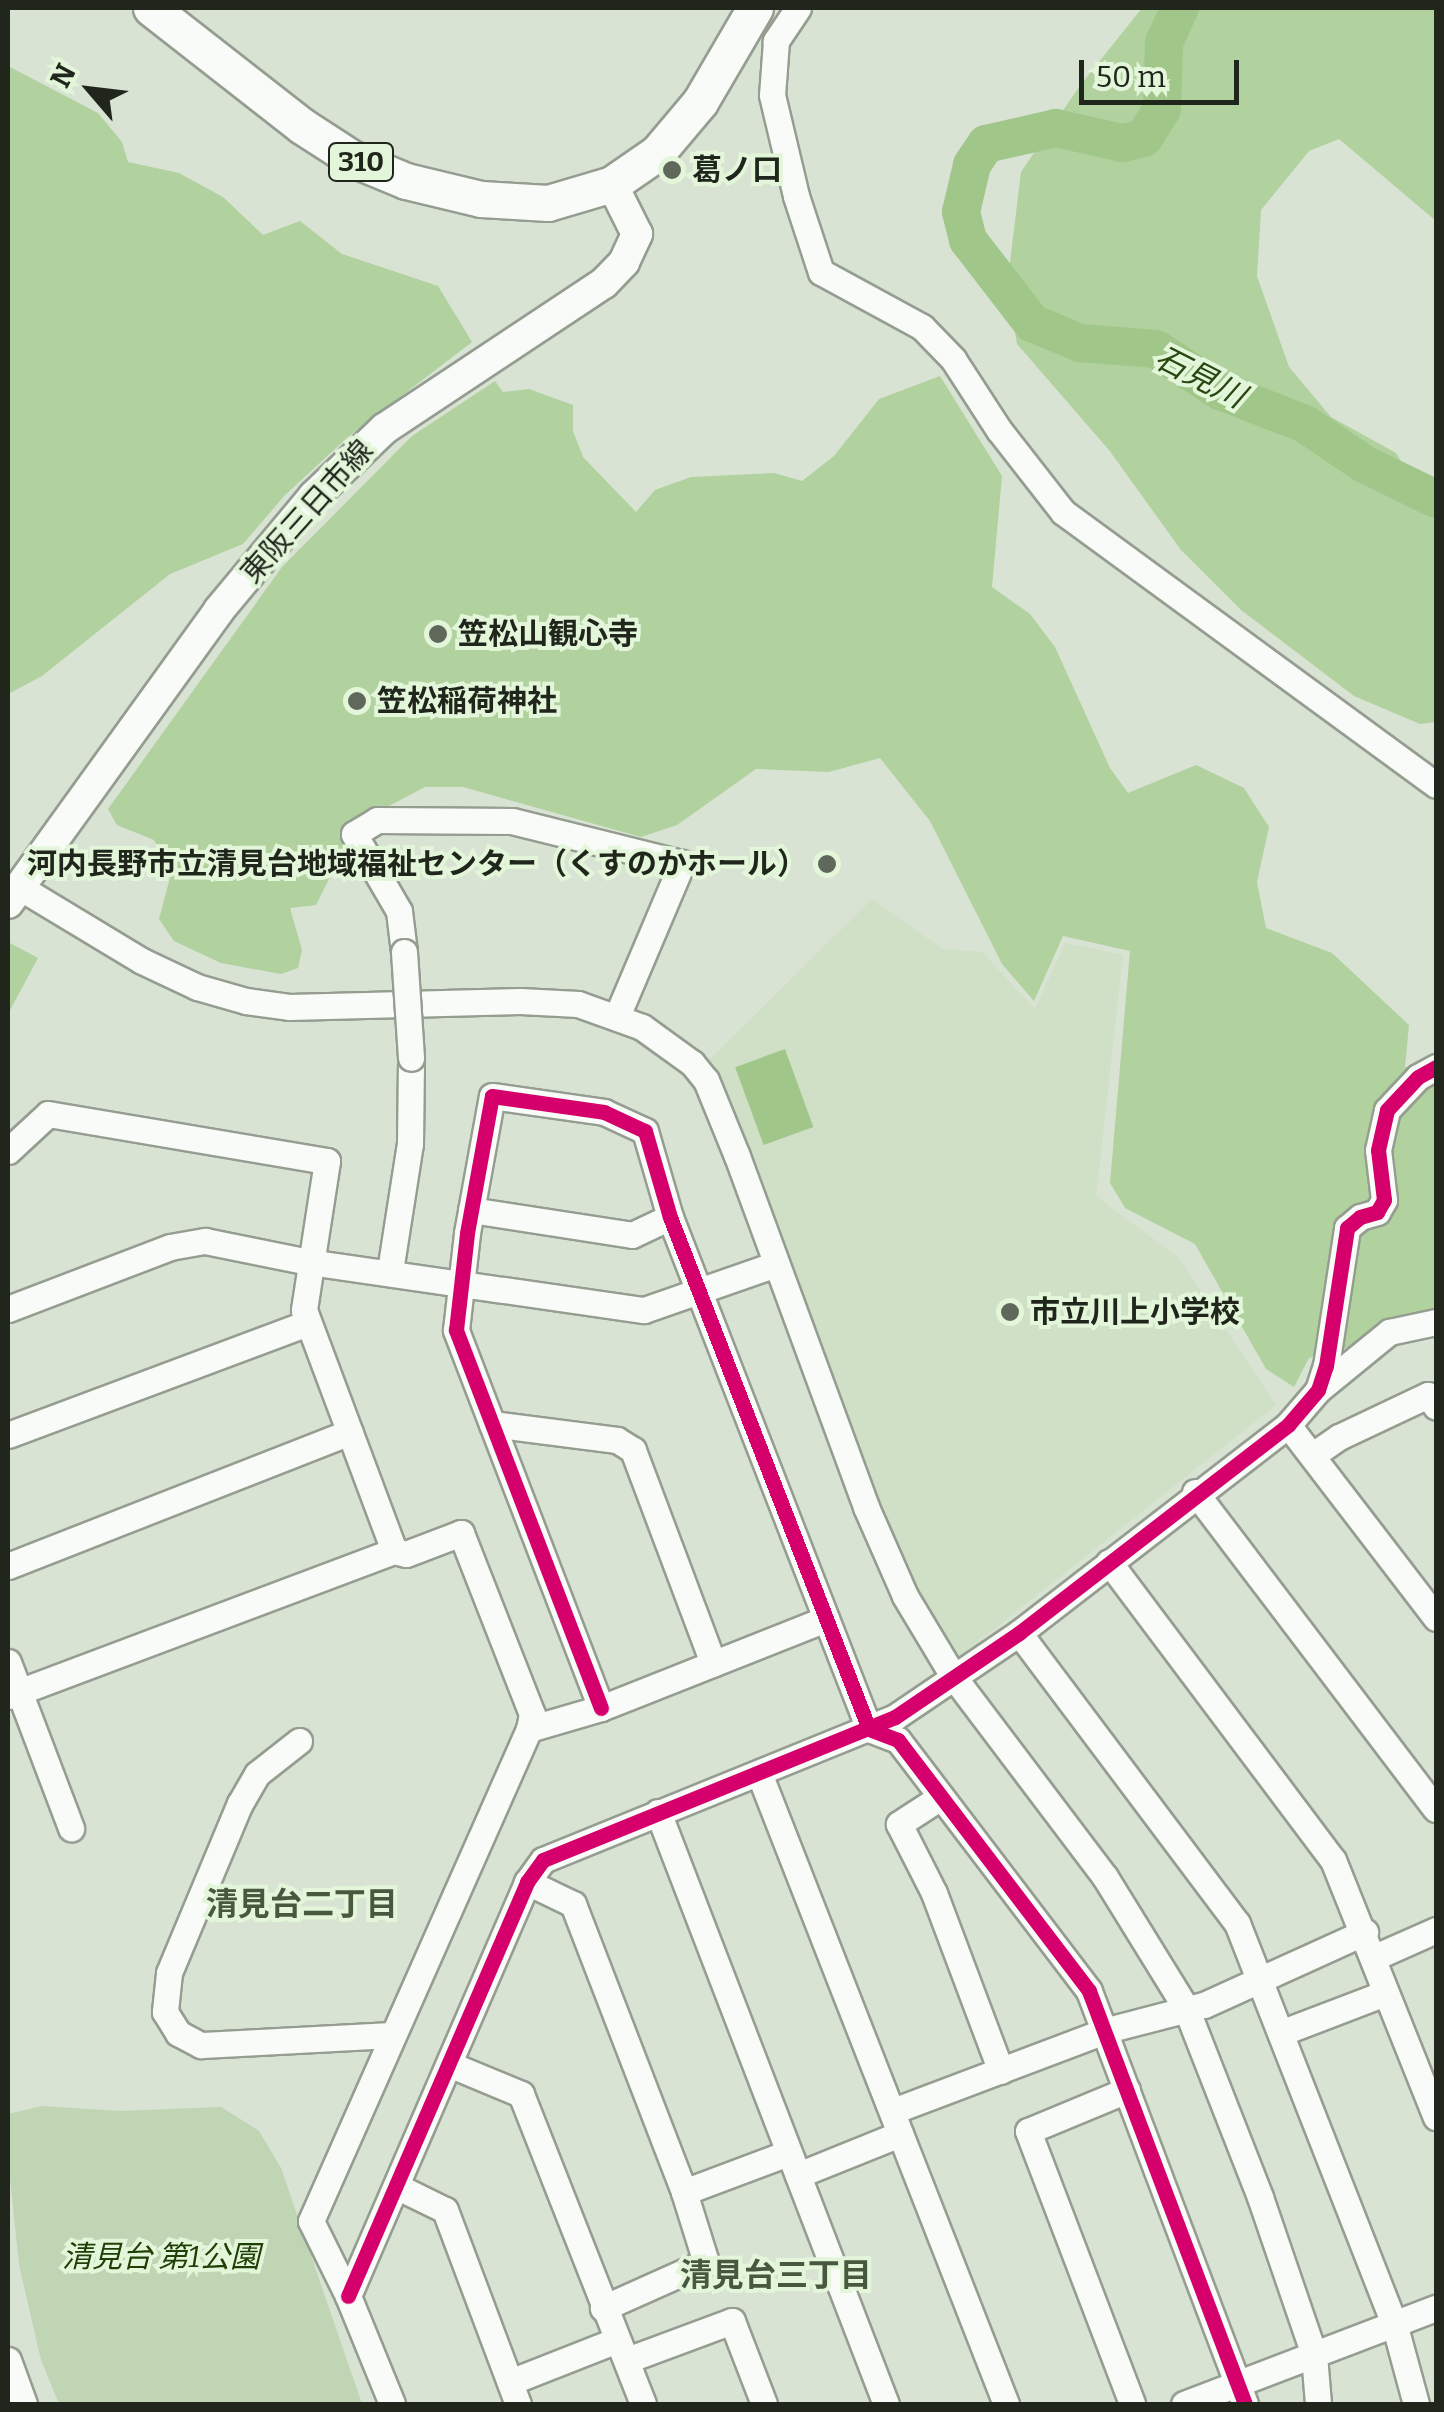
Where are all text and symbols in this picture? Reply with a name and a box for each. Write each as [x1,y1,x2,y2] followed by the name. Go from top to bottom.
[40,40,140,140] north arrow
[1084,40,1244,102] scale bar
[43,58,83,93] text: N
[1096,59,1166,95] text: 50 m
[326,139,396,185] road number: 310
[692,152,782,188] place label: 葛ノ口
[661,159,683,181] marker: 葛ノ口
[1149,338,1251,416] water label: 石見川
[233,433,381,591] street label: 東阪三日市線
[458,616,638,652] place label: 笠松山観心寺
[427,623,449,645] marker: 笠松山観心寺
[377,683,557,719] place label: 笠松稲荷神社
[346,690,368,712] marker: 笠松稲荷神社
[27,846,807,882] place label: 河内長野市立清見台地域福祉センター（くすのかホール）
[816,853,838,875] marker: 河内長野市立清見台地域福祉センター（くすのかホール）
[1030,1294,1240,1330] place label: 市立川上小学校
[999,1301,1021,1323] marker: 市立川上小学校
[206,1885,398,1923] district label: 清見台二丁目
[62,2239,260,2275] park label: 清見台 第1公園
[680,2256,872,2294] district label: 清見台三丁目

